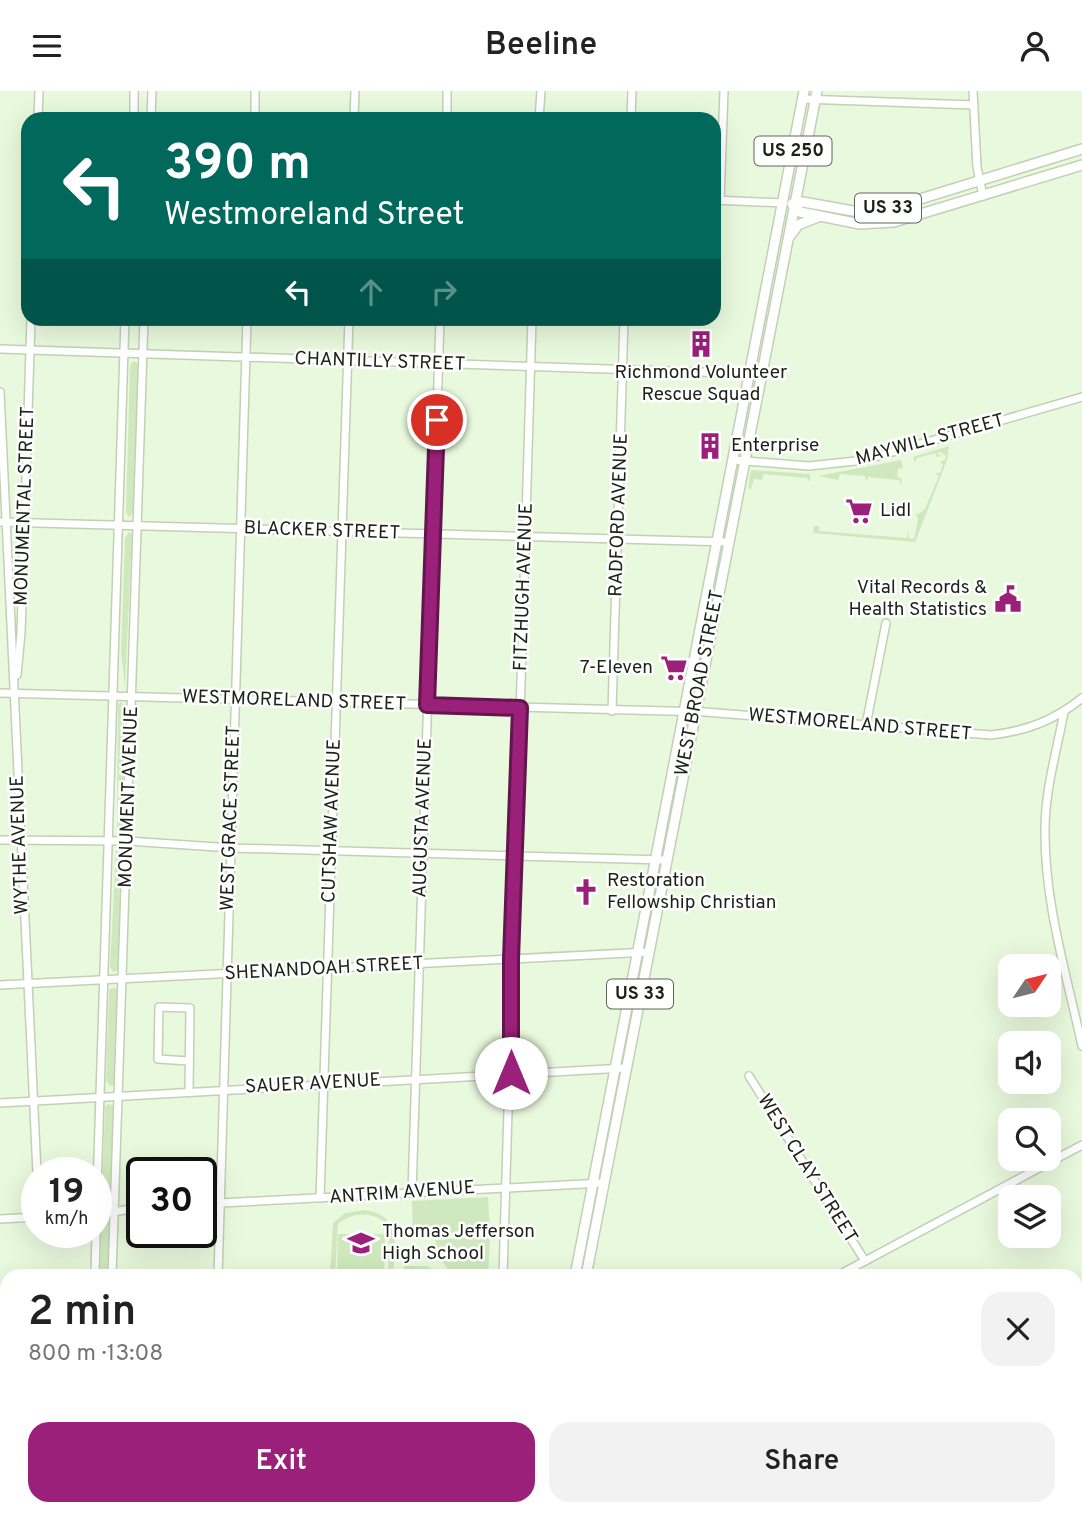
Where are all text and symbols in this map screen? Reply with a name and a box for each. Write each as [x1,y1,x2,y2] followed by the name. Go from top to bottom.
[485,26,597,66] text: Beeline
[28,27,66,65] icon: menu
[1016,27,1054,65] icon: person
[164,135,311,197] text: 390 m
[754,137,832,165] road number: US 250
[49,140,140,231] icon: left
[855,194,921,223] road number: US 33
[164,196,465,236] text: Westmoreland Street
[279,273,317,311] icon: left
[352,273,390,311] icon: ahead
[425,273,463,311] icon: right
[686,329,716,359] building icon: Richmond Volunteer Rescue Squad
[294,347,466,377] street label: CHANTILLY STREET
[615,361,788,407] place label: Richmond Volunteer Rescue Squad
[407,390,467,450] pin
[418,401,456,439] icon: arrive
[10,406,40,606] street label: MONUMENTAL STREET
[853,409,1007,471] street label: MAYWILL STREET
[695,431,725,461] building icon: Enterprise
[604,433,634,597] street label: RADFORD AVENUE
[731,434,819,458] place label: Enterprise
[844,496,874,526] supermarket icon: Lidl
[880,499,911,523] place label: Lidl
[509,502,539,672] street label: FITZHUGH AVENUE
[243,516,401,546] street label: BLACKER STREET
[849,576,987,622] place label: Vital Records & Health Statistics
[993,584,1023,614] public building icon: Vital Records & Health Statistics
[670,588,730,778] street label: WEST BROAD STREET
[659,653,689,683] supermarket icon: 7-Eleven
[580,656,653,680] place label: 7-Eleven
[181,685,407,717] street label: WESTMORELAND STREET
[747,703,973,747] street label: WESTMORELAND STREET
[114,706,144,888] street label: MONUMENT AVENUE
[216,724,246,912] street label: WEST GRACE STREET
[317,738,347,904] street label: CUTSHAW AVENUE
[408,738,438,898] street label: AUGUSTA AVENUE
[6,775,34,915] street label: WYTHE AVENUE
[607,869,777,915] place label: Restoration Fellowship Christian
[571,877,601,907] church icon: Restoration Fellowship Christian
[224,952,424,986] street label: SHENANDOAH STREET
[998,954,1060,1017] north arrow
[998,954,1061,1248] map controls
[607,979,673,1009] road number: US 33
[998,1031,1061,1094] button: sound
[474,1036,548,1110] position arrow
[244,1068,382,1100] street label: SAUER AVENUE
[751,1090,863,1248] street label: WEST CLAY STREET
[998,1108,1061,1171] button: search
[126,1157,217,1248] speed limit sign: 30
[49,1171,84,1215] text: 19
[328,1176,476,1210] street label: ANTRIM AVENUE
[998,1185,1061,1248] button: layers
[45,1208,88,1231] text: km/h
[382,1220,535,1266] place label: Thomas Jefferson High School
[346,1228,376,1258] school or university icon: Thomas Jefferson High School
[28,1287,136,1340] text: 2 min
[981,1292,1055,1366] button: close
[28,1340,163,1369] text: 800 m · 13:08
[28,1422,535,1502] button: Exit
[549,1422,1055,1502] button: Share

